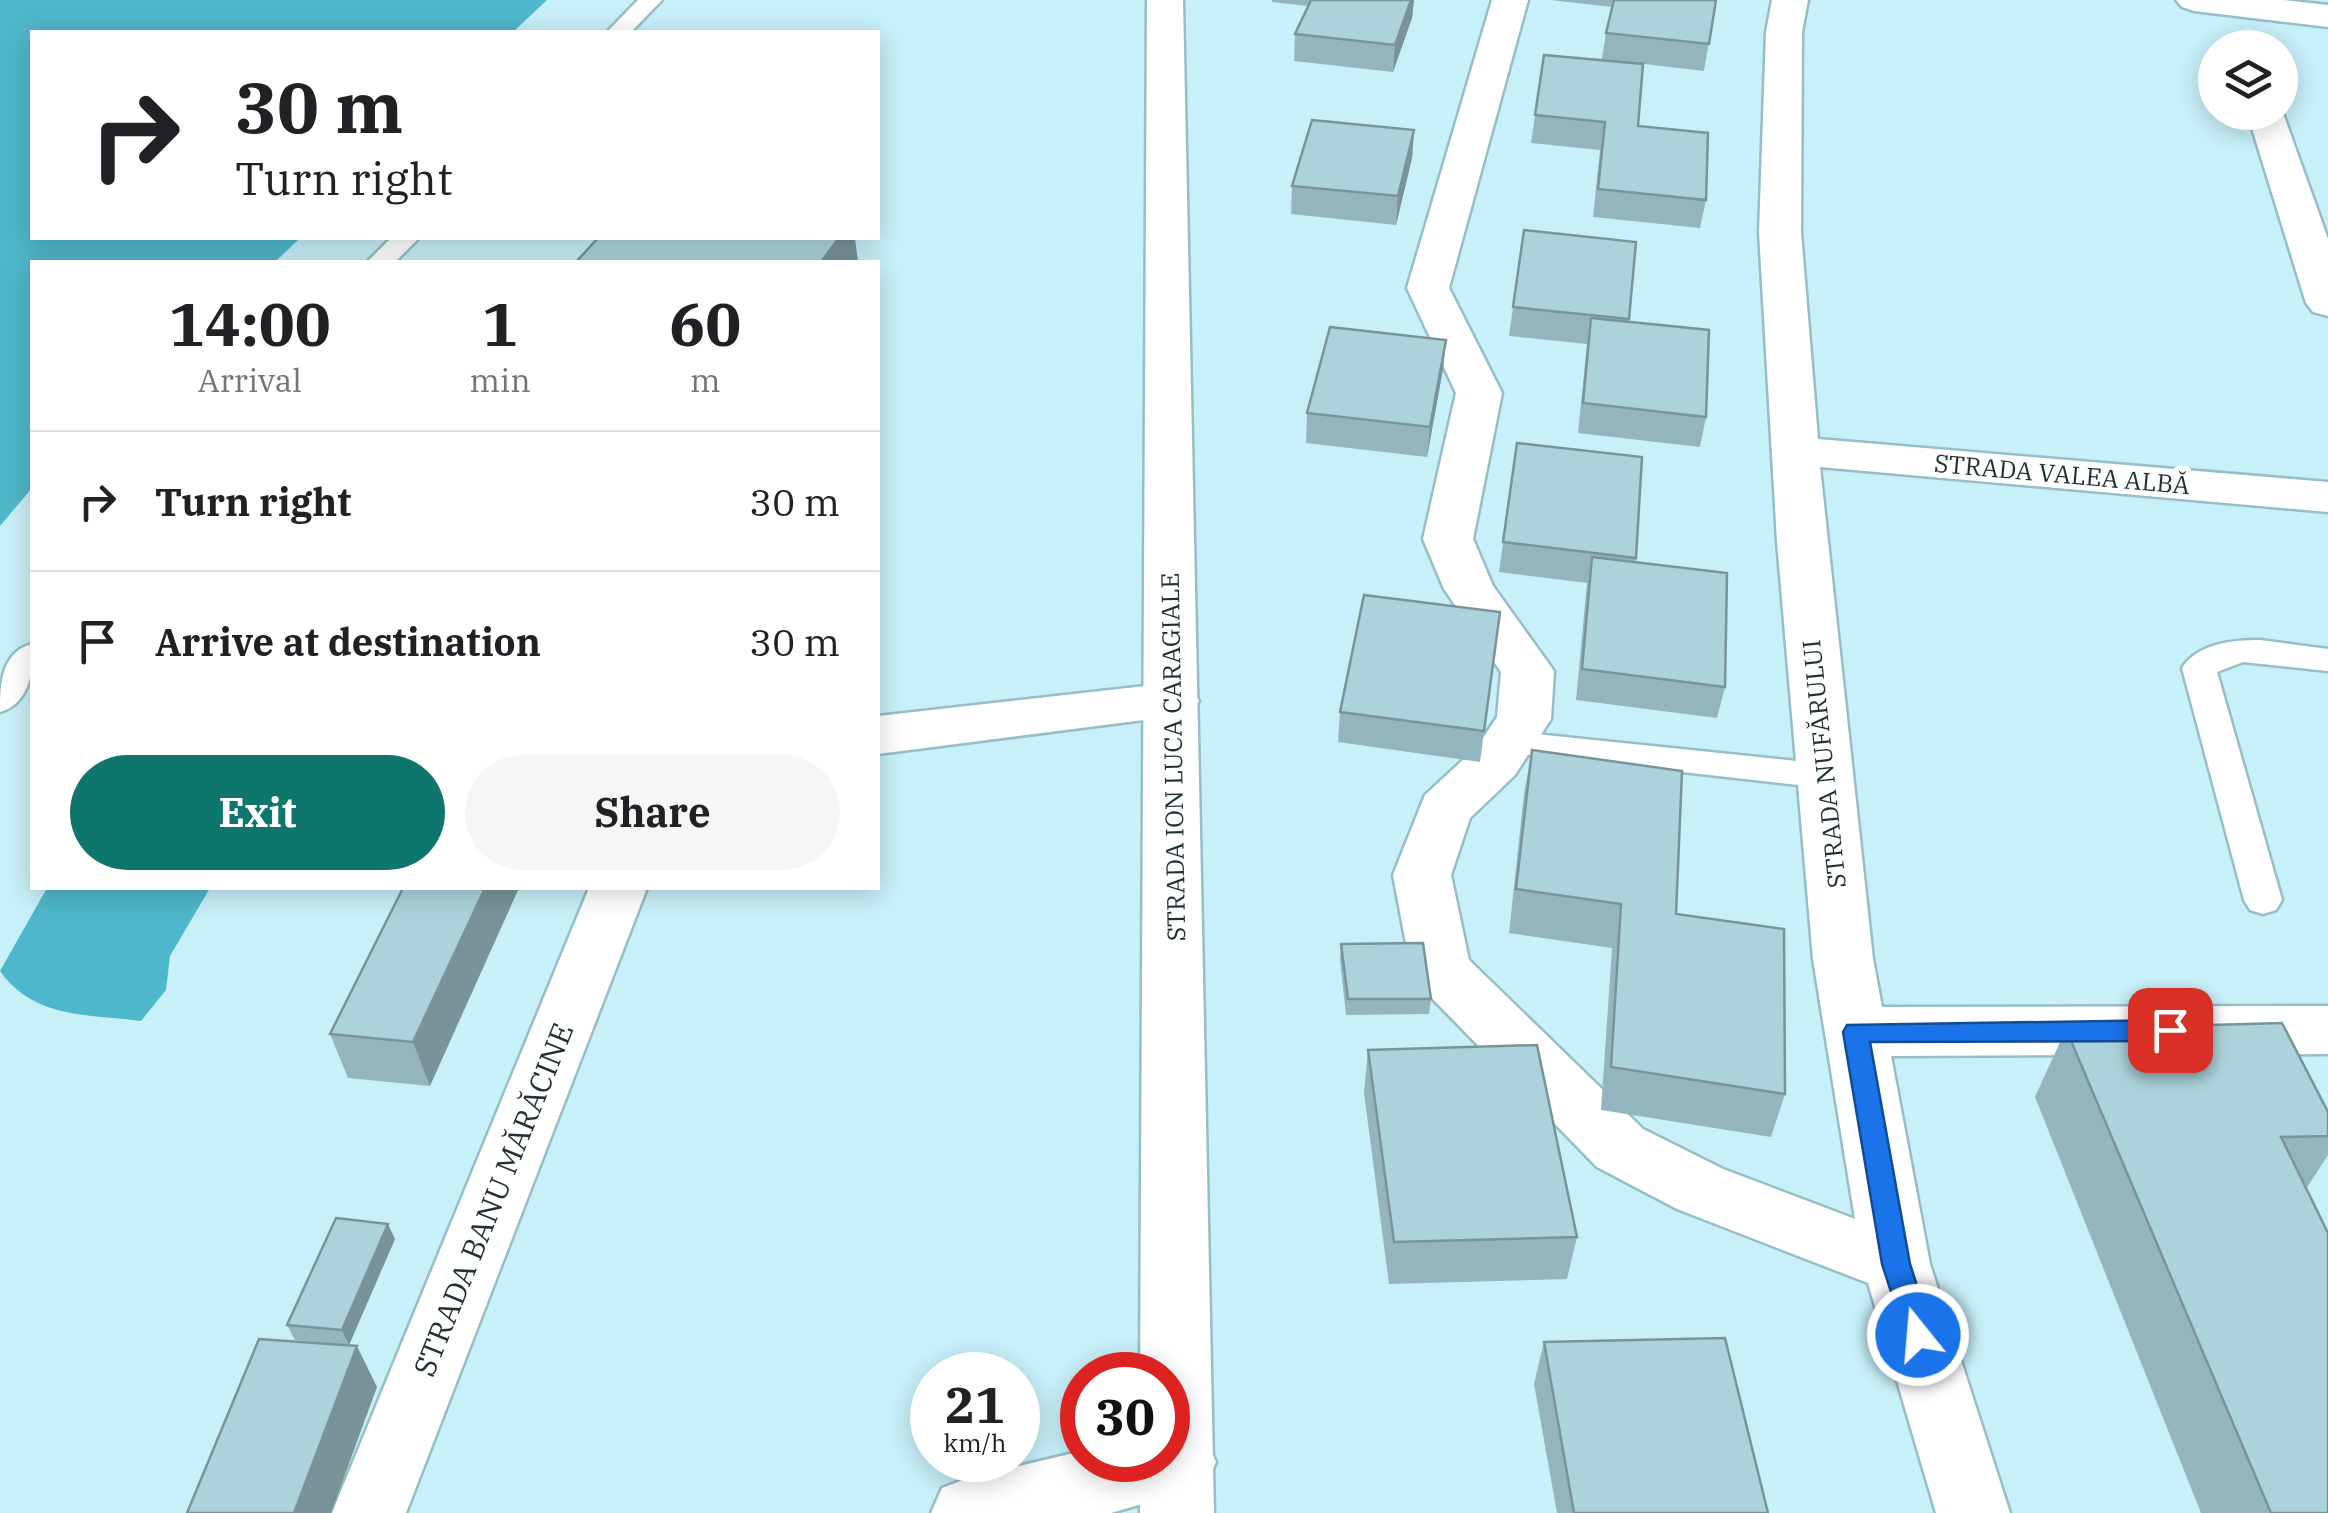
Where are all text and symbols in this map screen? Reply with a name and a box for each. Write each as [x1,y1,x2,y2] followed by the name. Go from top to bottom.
[2198,30,2298,130] map controls
[2198,30,2298,130] button: layers
[235,61,403,152] text: 30 m
[70,70,200,200] icon: right
[235,149,453,207] text: Turn right
[169,284,331,363] text: 14:00
[482,284,518,363] text: 1
[669,284,741,363] text: 60
[198,359,302,401] text: Arrival
[470,359,531,401] text: min
[690,359,721,401] text: m
[1933,446,2191,501] street label: STRADA VALEA ALBĂ
[70,474,125,529] icon: right
[155,477,351,526] text: Turn right
[749,477,840,526] text: 30 m
[1153,572,1192,942] street label: STRADA ION LUCA CARAGIALE
[70,614,125,669] icon: arrive
[155,617,541,666] text: Arrive at destination
[749,617,840,666] text: 30 m
[1794,638,1853,890] street label: STRADA NUFĂRULUI
[70,755,445,870] button: Exit
[465,755,840,870] button: Share
[2128,988,2213,1073] pin
[2143,1003,2198,1058] icon: arrive
[404,1017,581,1382] street label: STRADA BANU MĂRĂCINE
[1866,1283,1970,1387] position arrow
[1060,1352,1190,1482] speed limit sign: 30
[945,1372,1005,1437] text: 21
[943,1426,1007,1459] text: km/h

